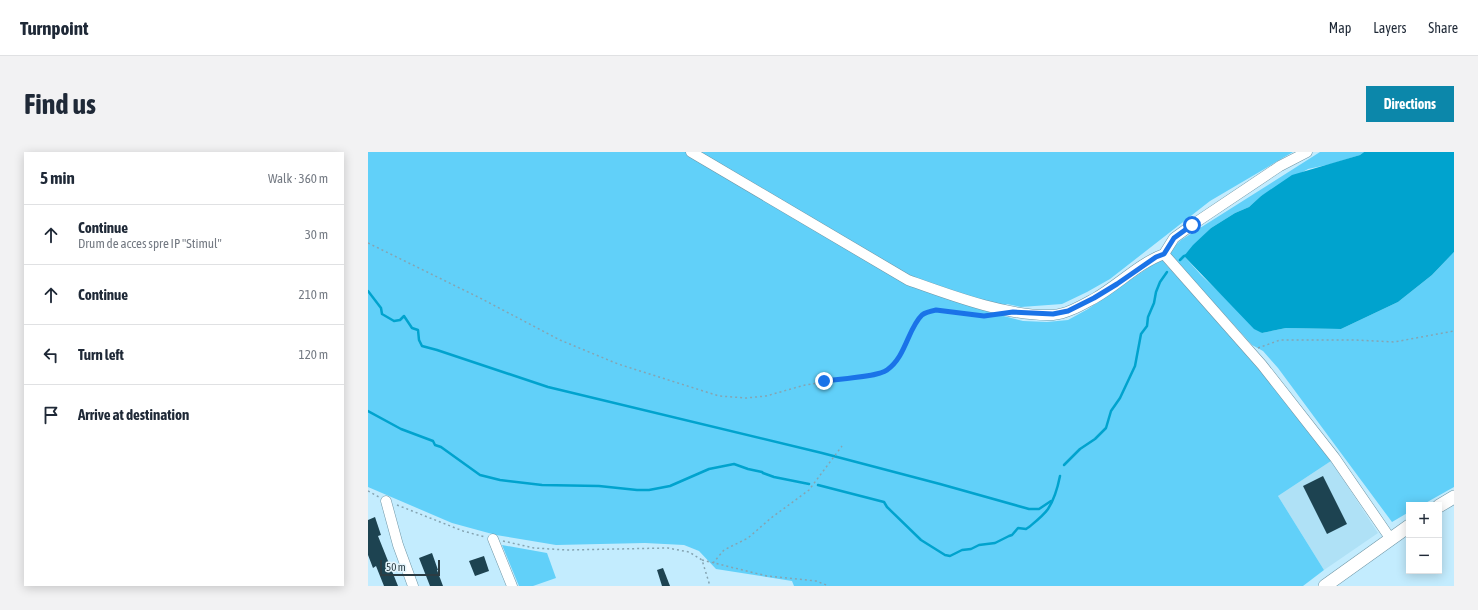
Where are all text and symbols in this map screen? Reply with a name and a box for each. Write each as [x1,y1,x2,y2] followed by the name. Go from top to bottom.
[20,17,88,39] text: Turnpoint
[1329,20,1351,36] text: Map
[1373,20,1406,36] text: Layers
[1428,20,1458,36] text: Share
[1366,86,1454,122] button: Directions
[24,88,96,120] text: Find us
[40,168,75,188] text: 5 min
[268,171,328,186] text: Walk · 360 m
[1183,216,1201,234] route start
[78,219,128,236] text: Continue
[40,224,62,246] icon: ahead
[305,227,328,242] text: 30 m
[78,236,222,251] text: Drum de acces spre IP "Stimul"
[40,284,62,306] icon: ahead
[78,286,128,303] text: Continue
[299,287,328,302] text: 210 m
[40,344,62,366] icon: left
[78,346,124,363] text: Turn left
[299,347,328,362] text: 120 m
[815,372,833,390] route end
[40,404,62,426] icon: arrive
[78,406,189,423] text: Arrive at destination
[1406,502,1442,574] map controls
[1406,502,1442,538] button: +
[1406,538,1442,574] button: −
[380,558,440,577] scale bar
[386,561,406,573] text: 50 m

